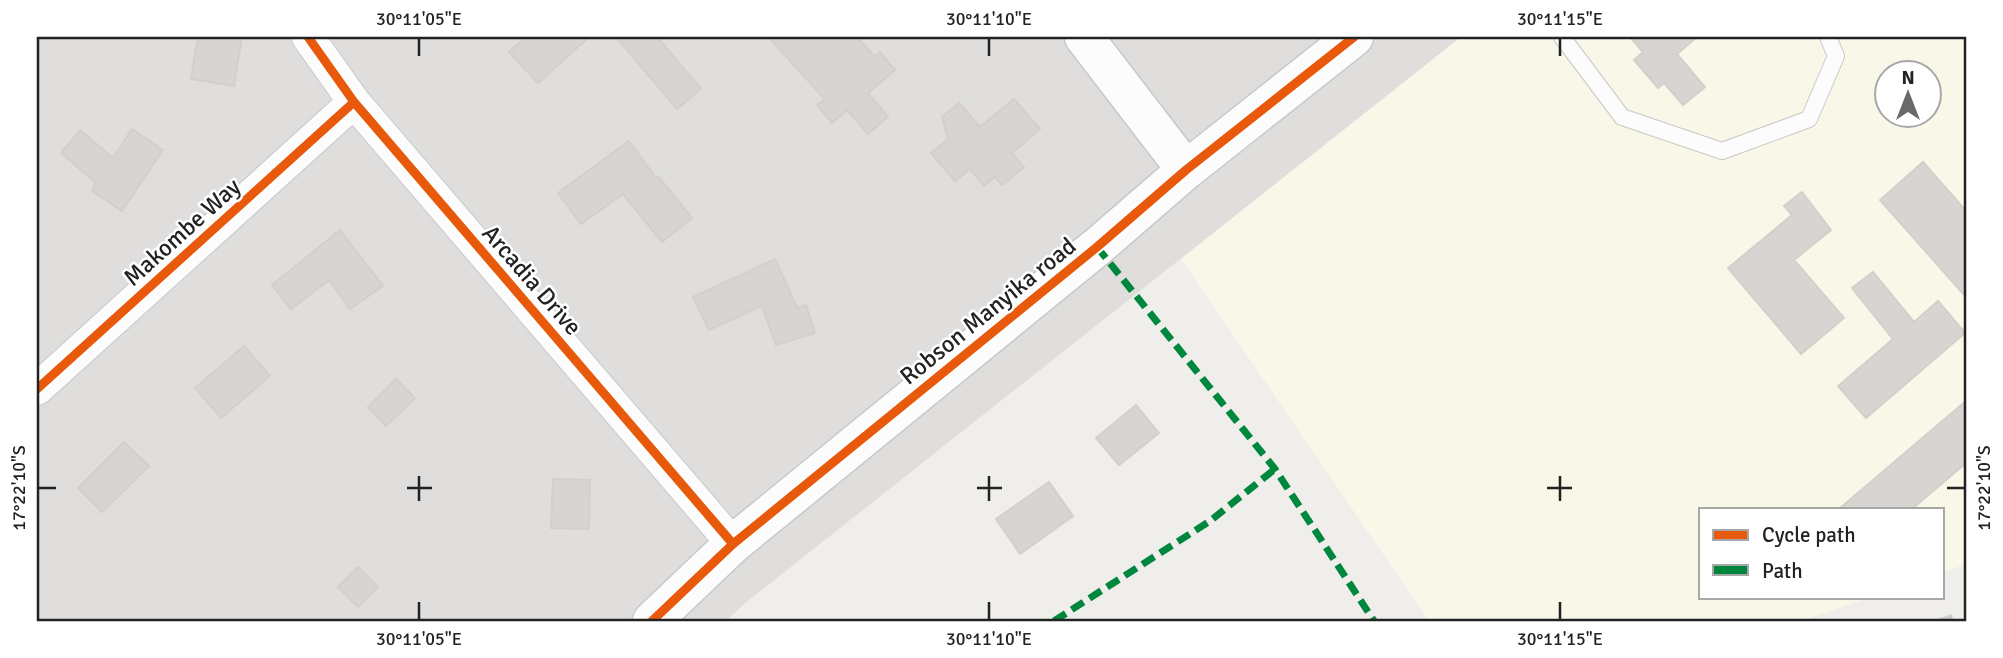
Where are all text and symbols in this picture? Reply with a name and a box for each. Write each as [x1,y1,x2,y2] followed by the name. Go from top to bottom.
[376,8,462,30] text: 30°11'05"E
[946,8,1032,30] text: 30°11'10"E
[1517,8,1603,30] text: 30°11'15"E
[1874,60,1944,130] north arrow
[1901,66,1915,90] text: N
[117,172,247,292] street label: Makombe Way
[476,219,588,341] street label: Arcadia Drive
[894,231,1082,391] street label: Robson Manyika road
[8,445,30,531] text: 17°22'10"S
[1973,445,1995,531] text: 17°22'10"S
[1699,508,1944,598] legend
[1762,522,1856,548] text: Cycle path
[1762,558,1803,584] text: Path
[376,628,462,650] text: 30°11'05"E
[946,628,1032,650] text: 30°11'10"E
[1517,628,1603,650] text: 30°11'15"E

